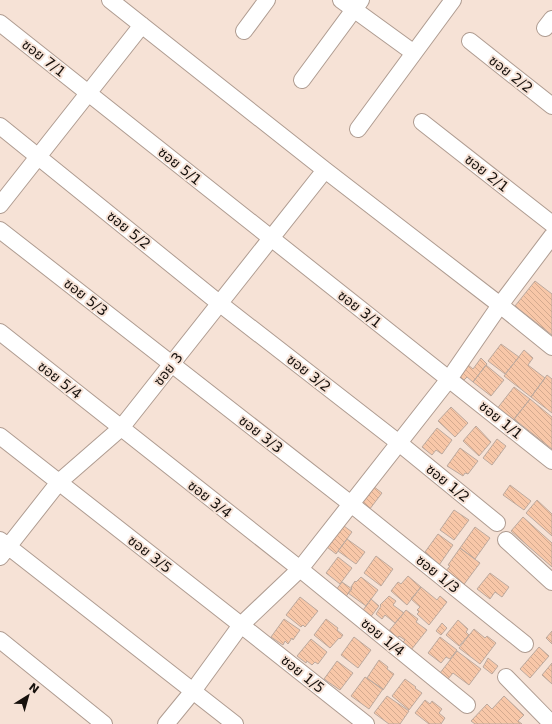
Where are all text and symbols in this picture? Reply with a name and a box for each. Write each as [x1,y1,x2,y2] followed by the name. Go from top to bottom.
[19,36,69,80] street label: ซอย 7/1
[486,52,536,96] street label: ซอย 2/2
[155,144,205,188] street label: ซอย 5/1
[462,151,512,195] street label: ซอย 2/1
[104,208,154,252] street label: ซอย 5/2
[61,275,111,319] street label: ซอย 5/3
[335,287,385,331] street label: ซอย 3/1
[150,349,186,389] street label: ซอย 3
[284,351,334,395] street label: ซอย 3/2
[35,358,85,402] street label: ซอย 5/4
[476,398,526,442] street label: ซอย 1/1
[236,412,286,456] street label: ซอย 3/3
[423,461,473,505] street label: ซอย 1/2
[185,477,235,521] street label: ซอย 3/4
[125,532,175,576] street label: ซอย 3/5
[413,552,463,596] street label: ซอย 1/3
[358,615,408,659] street label: ซอย 1/4
[278,652,328,696] street label: ซอย 1/5
[8,676,48,716] north arrow
[26,680,41,696] text: N

